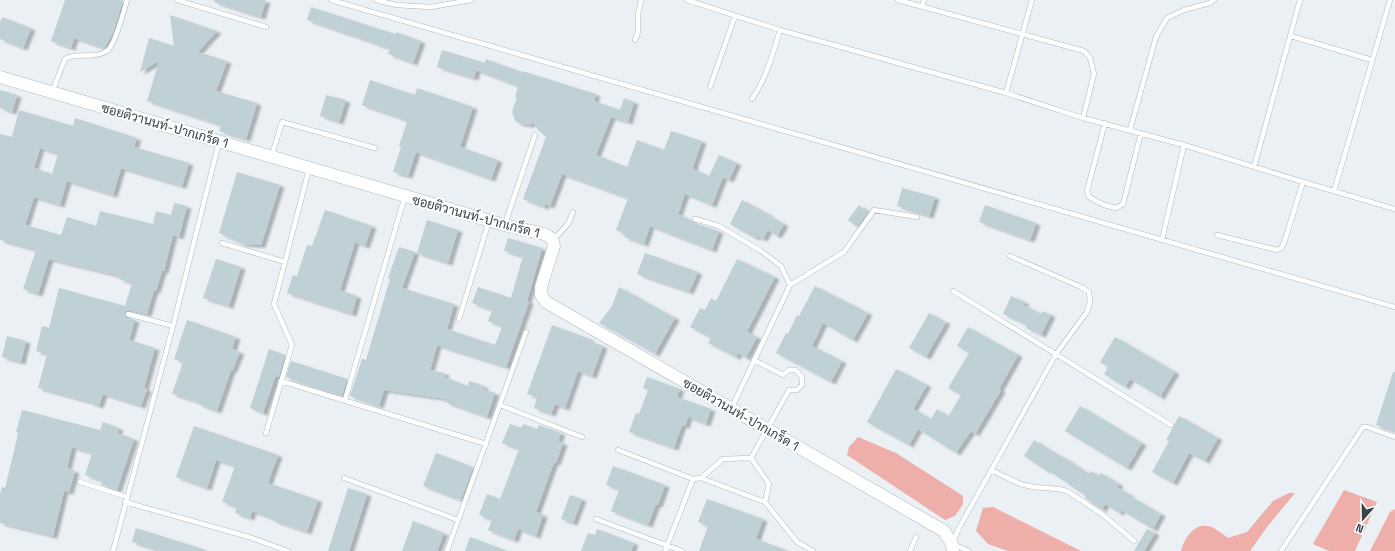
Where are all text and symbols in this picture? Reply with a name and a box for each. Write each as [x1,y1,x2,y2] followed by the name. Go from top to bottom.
[99,98,231,152] street label: ซอยติวานนท์-ปากเกร็ด 1
[410,190,542,242] street label: ซอยติวานนท์-ปากเกร็ด 1
[680,373,802,455] street label: ซอยติวานนท์-ปากเกร็ด 1
[1343,499,1383,539] north arrow
[1354,521,1365,536] text: N

